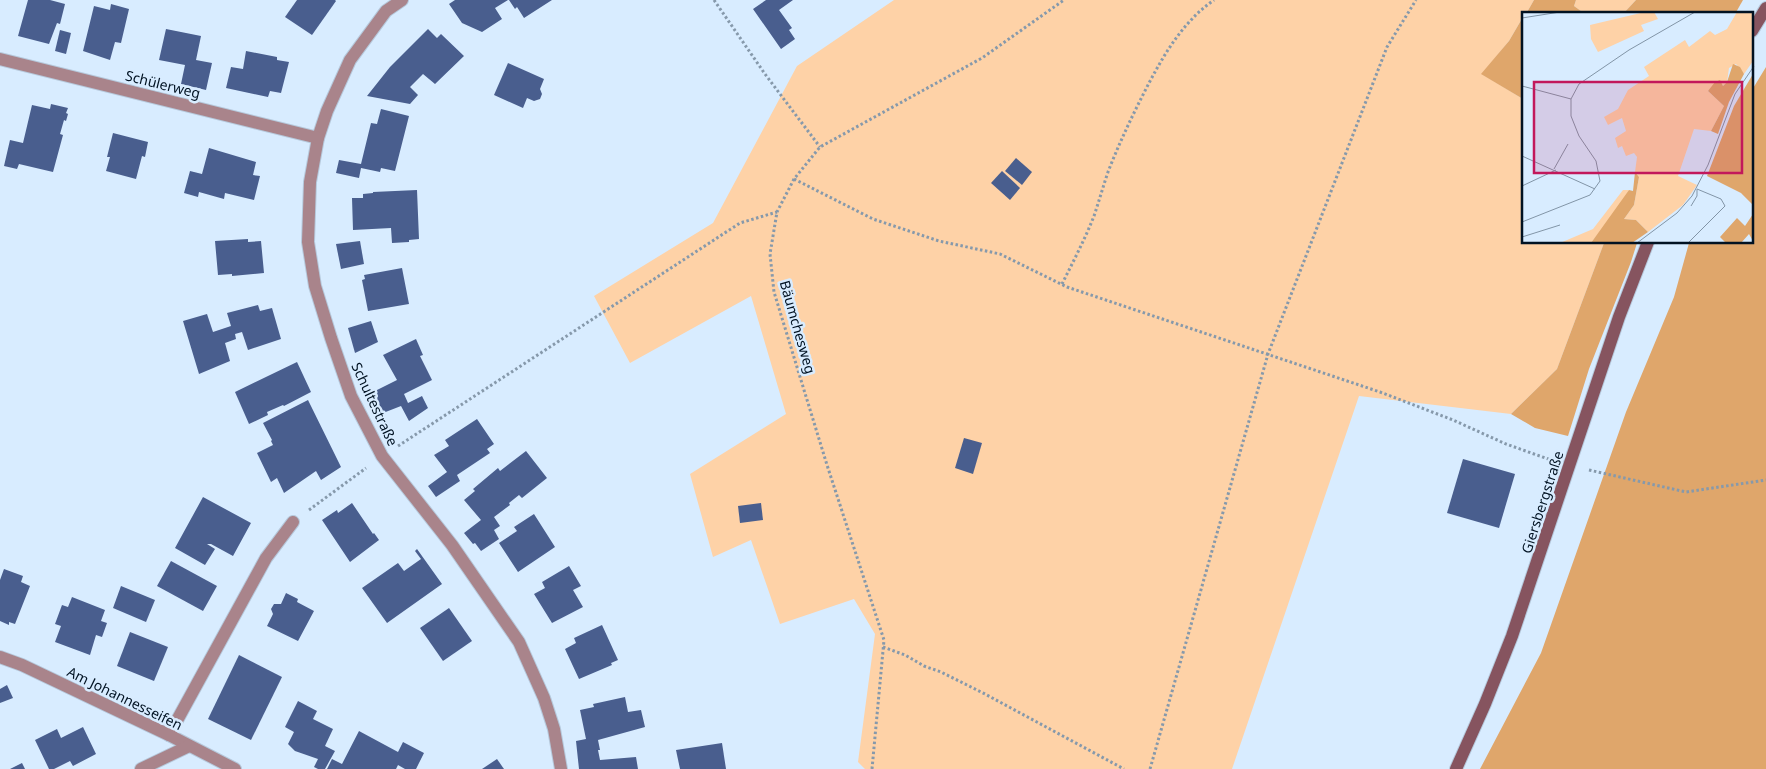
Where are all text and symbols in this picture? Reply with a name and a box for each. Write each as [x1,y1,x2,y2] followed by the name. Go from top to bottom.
[1522,12,1754,244] inset map
[124,66,202,102] street label: Schülerweg
[776,278,820,376] street label: Bäumchesweg
[347,359,403,449] street label: Schultestraße
[1516,448,1568,556] street label: Giersbergstraße
[64,662,186,734] street label: Am Johannesseifen

